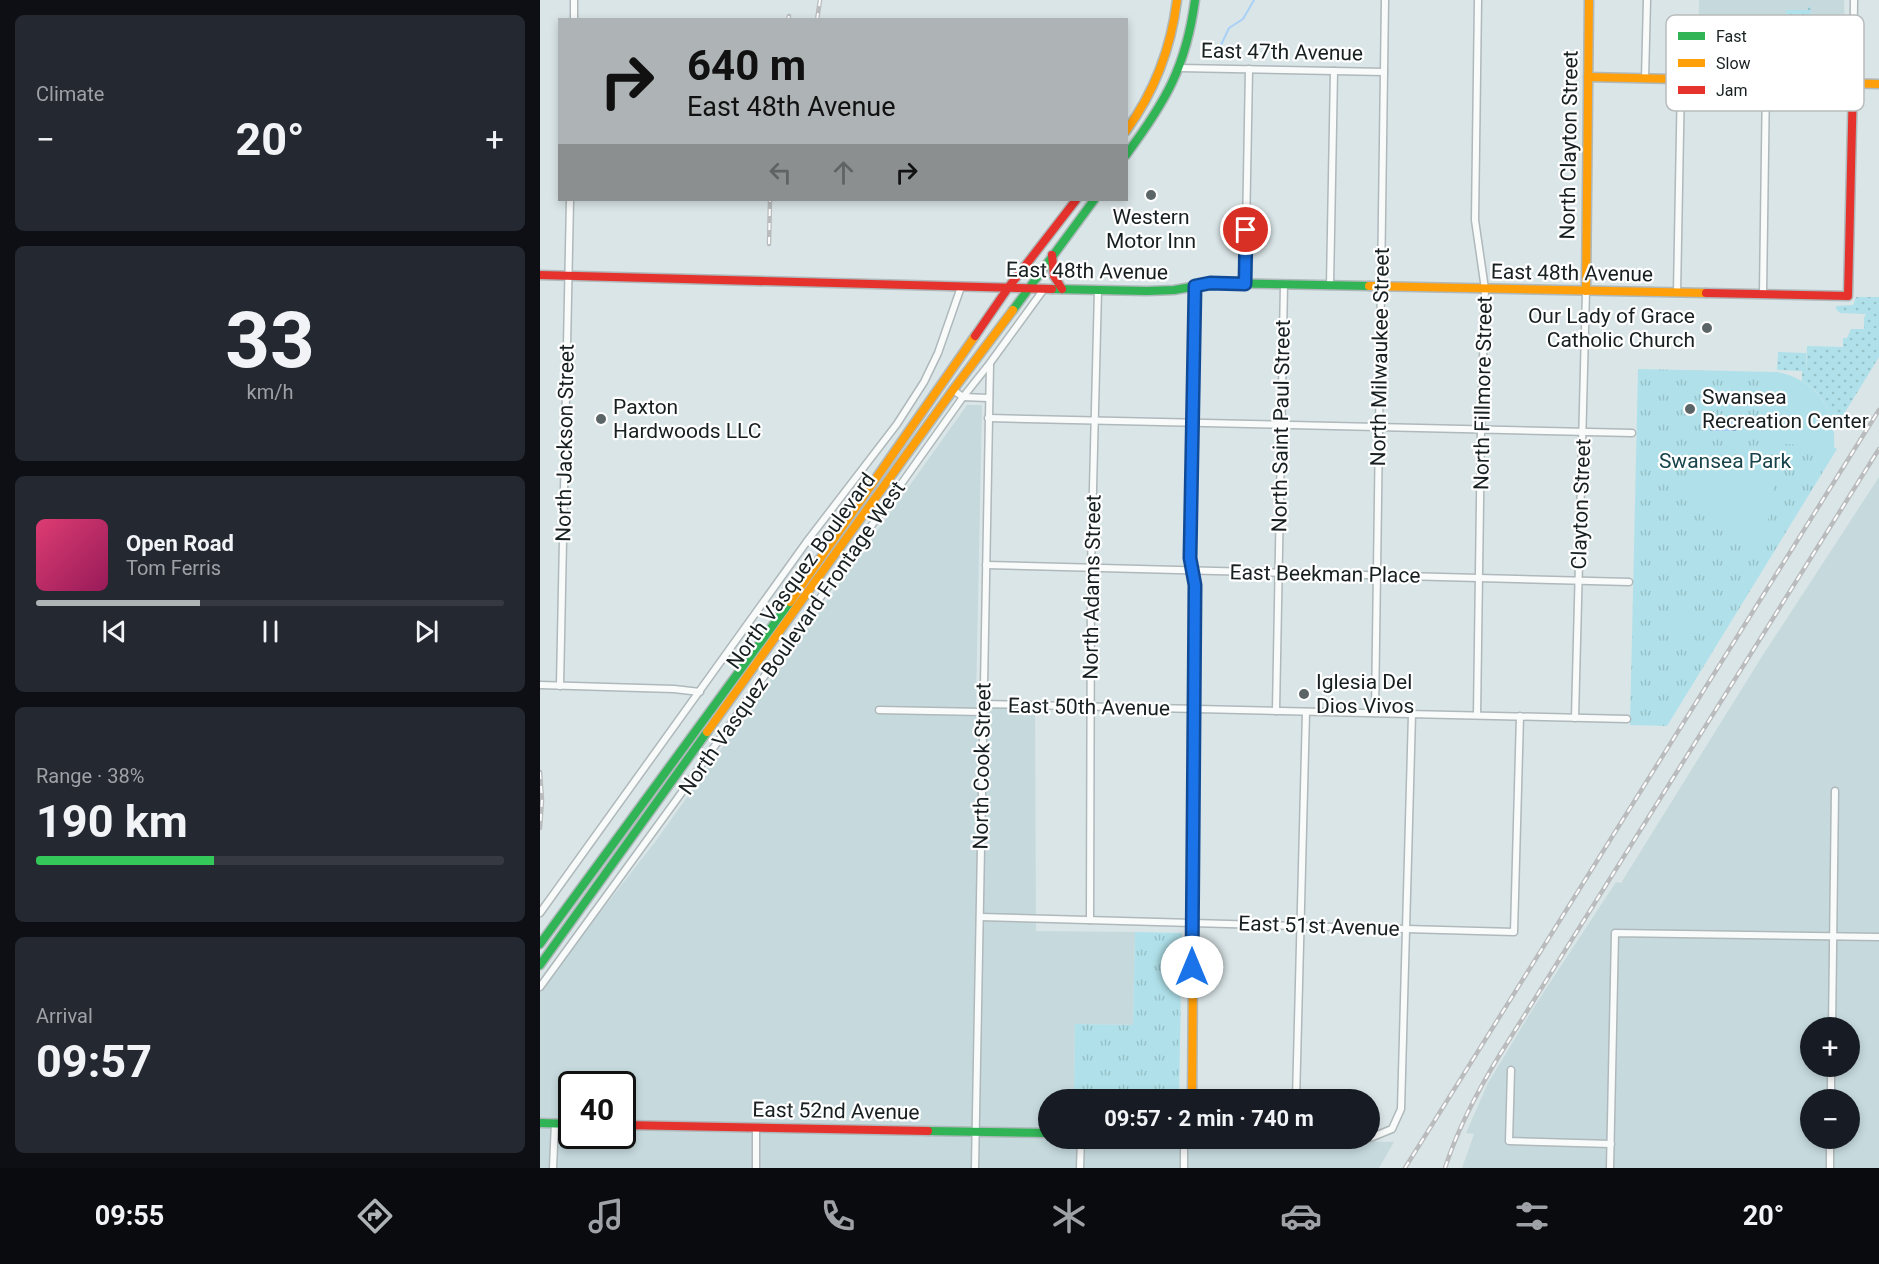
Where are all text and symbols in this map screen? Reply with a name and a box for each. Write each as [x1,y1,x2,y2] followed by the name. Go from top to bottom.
[1666,15,1864,111] legend
[1716,27,1747,46] text: Fast
[1201,39,1363,65] street label: East 47th Avenue
[687,41,806,90] text: 640 m
[588,42,666,120] icon: right
[1555,50,1583,240] street label: North Clayton Street
[1716,54,1751,73] text: Slow
[1716,81,1748,100] text: Jam
[36,82,104,106] text: Climate
[687,91,896,123] text: East 48th Avenue
[235,113,305,166] text: 20°
[36,120,55,159] text: −
[485,120,504,159] text: +
[764,156,797,189] icon: left
[827,156,860,189] icon: ahead
[890,156,923,189] icon: right
[1144,188,1158,202] marker: Western Motor Inn
[1220,204,1271,255] pin
[1106,205,1196,253] place label: Western Motor Inn
[1229,213,1262,246] icon: arrive
[1366,247,1394,467] street label: North Milwaukee Street
[1006,258,1168,284] street label: East 48th Avenue
[1491,260,1653,286] street label: East 48th Avenue
[225,295,315,386] text: 33
[1469,296,1497,490] street label: North Fillmore Street
[1528,304,1695,352] place label: Our Lady of Grace Catholic Church
[1267,319,1295,533] street label: North Saint Paul Street
[1700,321,1714,335] marker: Our Lady of Grace Catholic Church
[551,344,579,542] street label: North Jackson Street
[247,380,293,404] text: km/h
[1702,385,1869,433] place label: Swansea Recreation Center
[613,395,761,443] place label: Paxton Hardwoods LLC
[1683,402,1697,416] marker: Swansea Recreation Center
[594,412,608,426] marker: Paxton Hardwoods LLC
[1567,438,1595,570] street label: Clayton Street
[1659,449,1791,473] park label: Swansea Park
[722,468,880,674] street label: North Vasquez Boulevard
[674,477,910,799] street label: North Vasquez Boulevard Frontage West
[1078,494,1106,680] street label: North Adams Street
[126,531,234,556] text: Open Road
[126,556,221,580] text: Tom Ferris
[1229,560,1421,588] street label: East Beekman Place
[98,615,131,648] icon: previous
[254,615,287,648] icon: pause
[410,615,443,648] icon: next
[1316,670,1414,718] place label: Iglesia Del Dios Vivos
[969,682,995,850] street label: North Cook Street
[1297,687,1311,701] marker: Iglesia Del Dios Vivos
[1008,694,1170,720] street label: East 50th Avenue
[36,764,144,788] text: Range · 38%
[36,795,188,848] text: 190 km
[1238,911,1400,941] street label: East 51st Avenue
[1160,935,1224,999] position arrow
[36,1004,93,1028] text: Arrival
[1800,1017,1860,1149] map controls
[1800,1017,1860,1077] button: +
[36,1035,152,1088] text: 09:57
[558,1071,636,1149] speed limit sign: 40
[1800,1089,1860,1149] button: −
[752,1098,920,1124] street label: East 52nd Avenue
[1104,1106,1314,1131] text: 09:57 · 2 min · 740 m
[354,1195,396,1237] icon: directions
[585,1195,627,1237] icon: music
[817,1195,859,1237] icon: phone
[1048,1195,1090,1237] icon: climate
[1280,1195,1322,1237] icon: car
[1511,1195,1553,1237] icon: filters
[95,1200,164,1232] text: 09:55
[1743,1200,1784,1232] text: 20°

